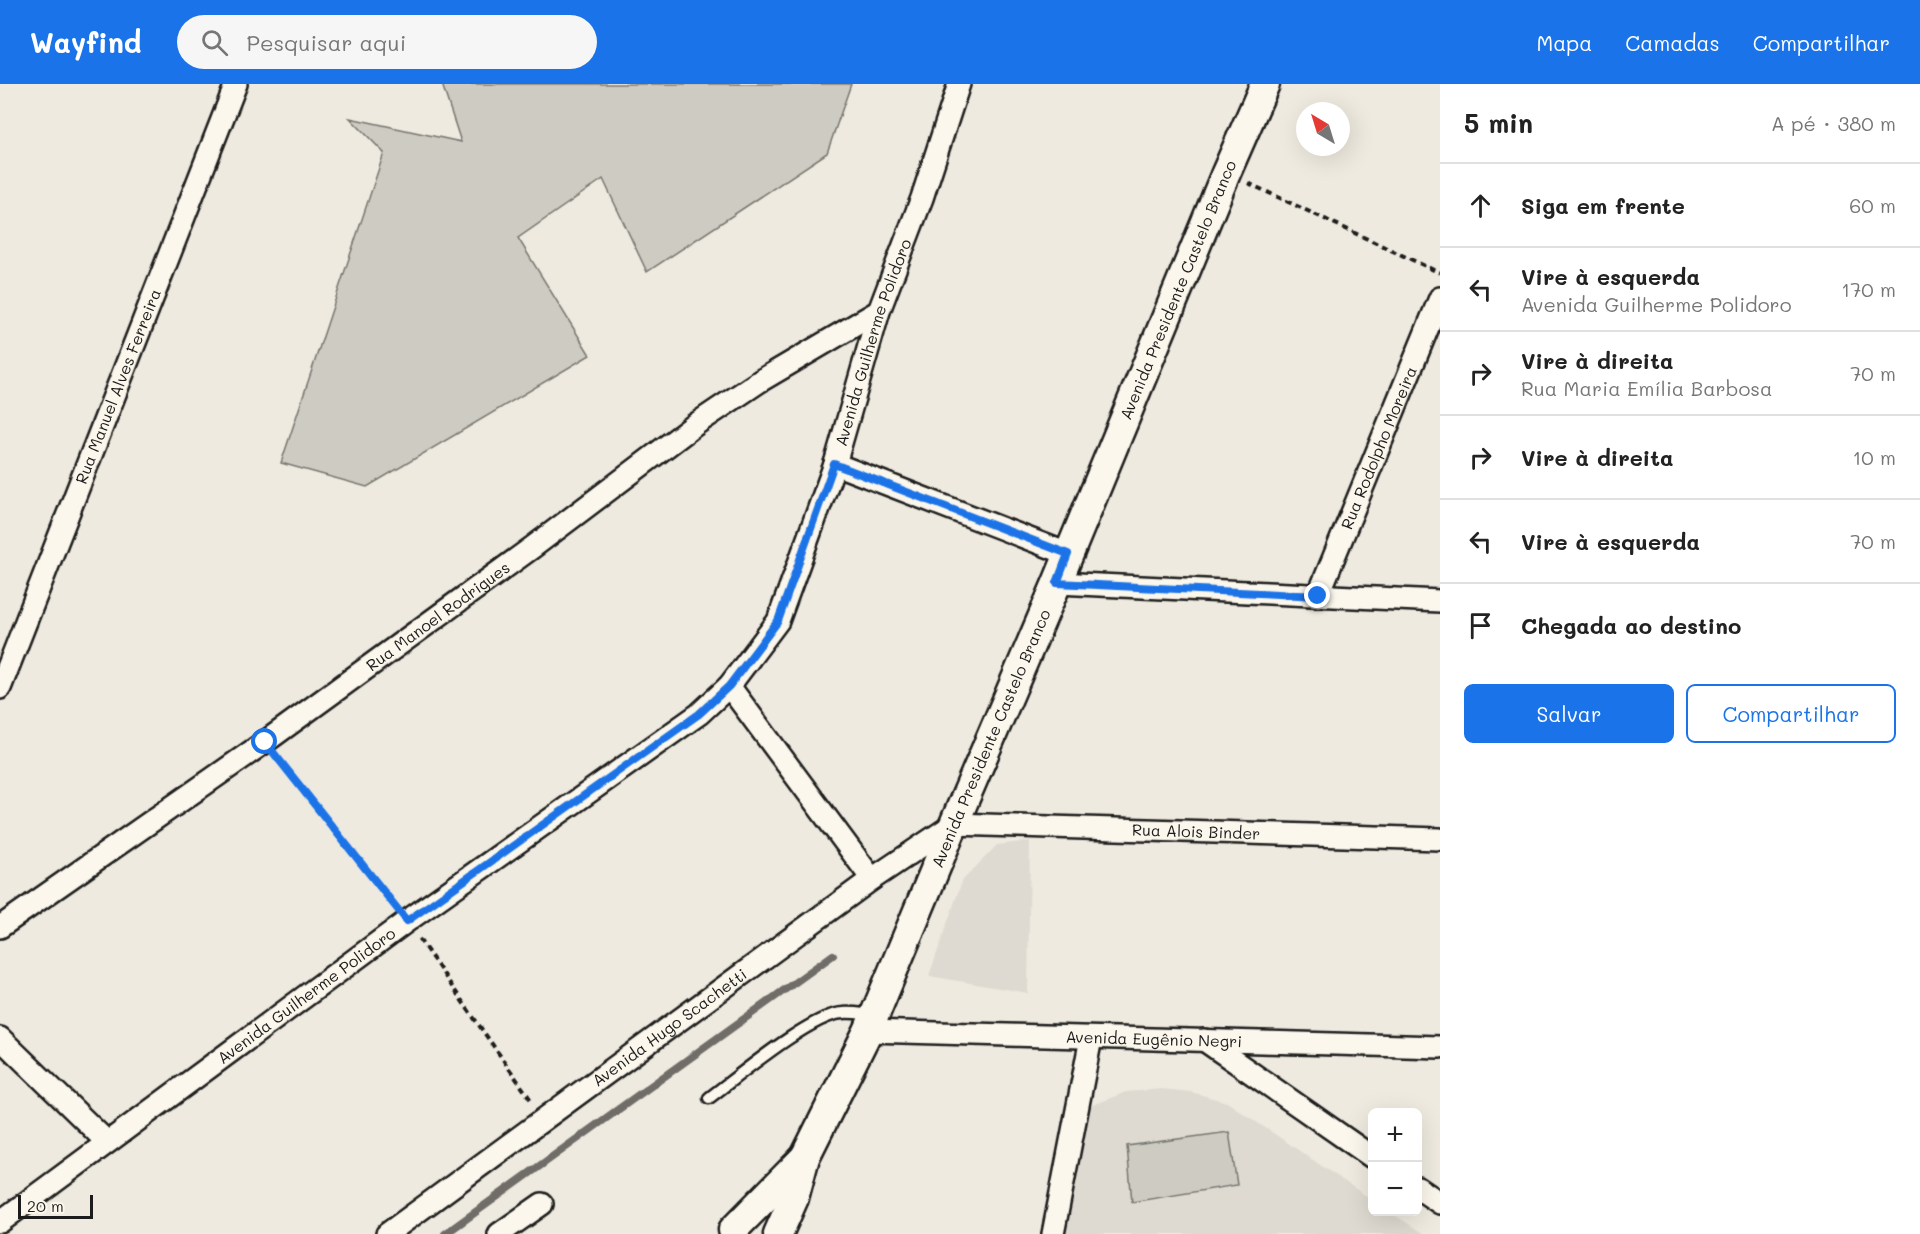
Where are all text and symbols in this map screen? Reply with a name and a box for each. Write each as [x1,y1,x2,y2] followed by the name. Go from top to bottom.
[177,15,597,69] search box
[30,24,141,60] text: Wayfind
[198,26,231,59] icon: search
[246,28,406,57] text: Pesquisar aqui
[1536,29,1592,56] text: Mapa
[1625,29,1720,56] text: Camadas
[1753,29,1890,56] text: Compartilhar
[1296,102,1350,156] north arrow
[1464,106,1533,140] text: 5 min
[1771,110,1896,136] text: A pé · 380 m
[1115,157,1240,423] street label: Avenida Presidente Castelo Branco
[1464,189,1497,222] icon: ahead
[1521,191,1685,220] text: Siga em frente
[1849,192,1896,218] text: 60 m
[830,236,916,448] street label: Avenida Guilherme Polidoro
[1521,262,1700,291] text: Vire à esquerda
[1464,273,1497,306] icon: left
[1841,276,1896,302] text: 170 m
[70,285,165,487] street label: Rua Manuel Alves Ferreira
[1521,291,1792,317] text: Avenida Guilherme Polidoro
[1521,346,1674,375] text: Vire à direita
[1464,357,1497,390] icon: right
[1850,360,1896,386] text: 70 m
[1335,363,1421,532] street label: Rua Rodolpho Moreira
[1521,375,1772,401] text: Rua Maria Emília Barbosa
[1464,441,1497,474] icon: right
[1521,443,1674,472] text: Vire à direita
[1852,444,1896,470] text: 10 m
[1464,525,1497,558] icon: left
[1521,527,1700,556] text: Vire à esquerda
[1850,528,1896,554] text: 70 m
[362,556,514,675] street label: Rua Manoel Rodrigues
[1304,582,1330,608] route end
[926,606,1055,871] street label: Avenida Presidente Castelo Branco
[1464,609,1497,642] icon: arrive
[1521,611,1741,640] text: Chegada ao destino
[1464,684,1674,743] button: Salvar
[1686,684,1896,743] button: Compartilhar
[251,728,277,754] route start
[1132,818,1261,843] street label: Rua Alois Binder
[213,922,399,1068] street label: Avenida Guilherme Polidoro
[588,963,751,1090] street label: Avenida Hugo Scachetti
[1065,1026,1242,1051] street label: Avenida Eugênio Negri
[1368,1108,1422,1216] map controls
[1368,1108,1422,1162] button: +
[1368,1162,1422,1216] button: −
[18,1192,93,1220] scale bar
[27,1195,64,1216] text: 20 m

